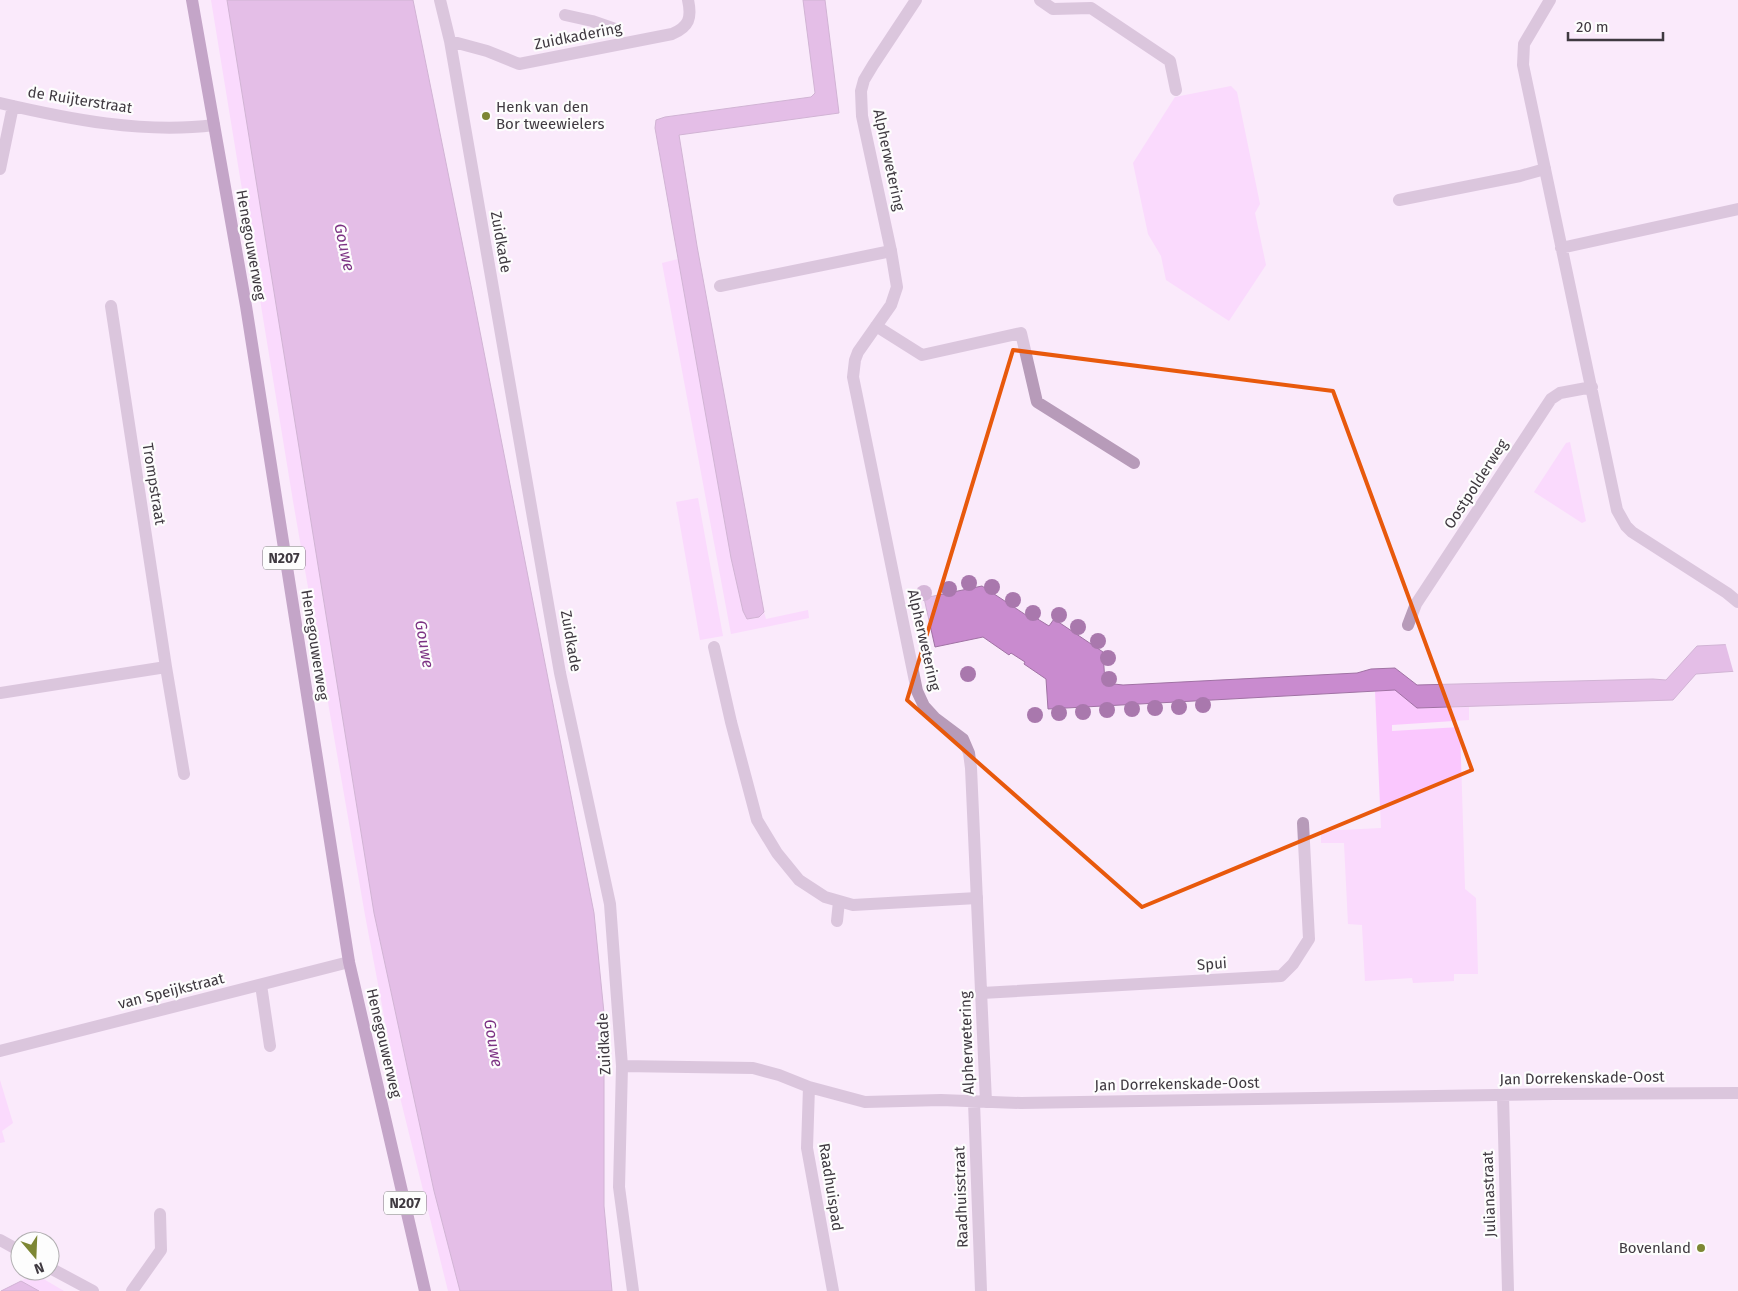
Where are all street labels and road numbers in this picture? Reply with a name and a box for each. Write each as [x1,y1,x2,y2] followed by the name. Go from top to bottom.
[533,19,624,53] street label: Zuidkadering
[26,83,134,117] street label: de Ruijterstraat
[869,107,909,213] street label: Alpherwetering
[232,188,270,302] street label: Henegouwerweg
[487,210,515,274] street label: Zuidkade
[1440,436,1512,532] street label: Oostpolderweg
[139,442,169,527] street label: Trompstraat
[263,546,305,570] road number: N207
[297,588,333,702] street label: Henegouwerweg
[904,588,944,693] street label: Alpherwetering
[557,609,585,673] street label: Zuidkade
[1196,954,1228,974] street label: Spui
[116,969,226,1013] street label: van Speijkstraat
[363,986,405,1100] street label: Henegouwerweg
[956,991,978,1095] street label: Alpherwetering
[593,1012,615,1076] street label: Zuidkade
[1499,1068,1665,1088] street label: Jan Dorrekenskade-Oost
[1094,1074,1260,1094] street label: Jan Dorrekenskade-Oost
[815,1142,847,1232] street label: Raadhuispad
[950,1145,972,1248] street label: Raadhuisstraat
[1478,1150,1499,1237] street label: Julianastraat
[384,1192,426,1214] road number: N207

